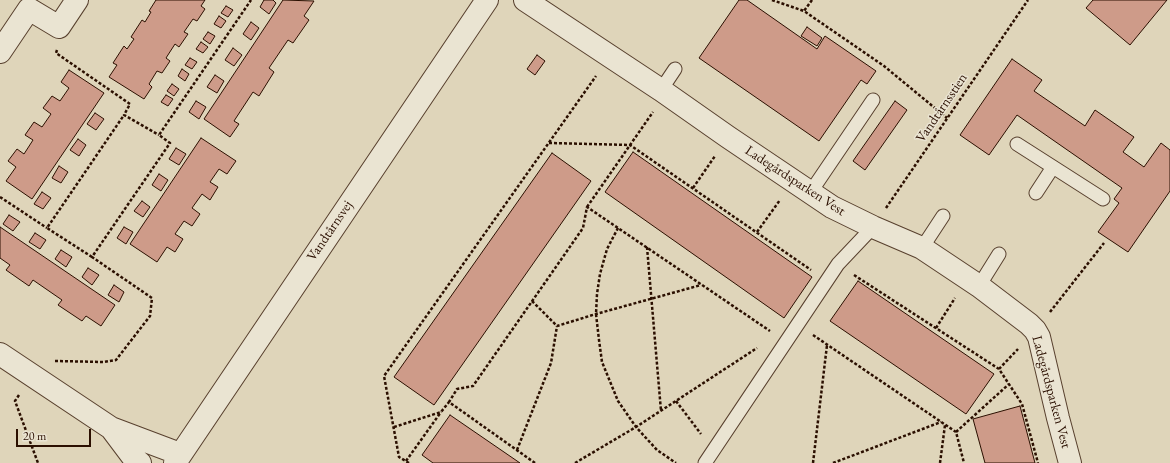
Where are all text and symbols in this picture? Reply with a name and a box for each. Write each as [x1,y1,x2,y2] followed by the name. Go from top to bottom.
[913,70,971,146] street label: Vandtårnsstien
[742,142,848,220] street label: Ladegårdsparken Vest
[304,198,356,264] street label: Vandtårnsvej
[1028,334,1074,450] street label: Ladegårdsparken Vest
[18,421,93,447] scale bar
[23,428,46,444] text: 20 m

